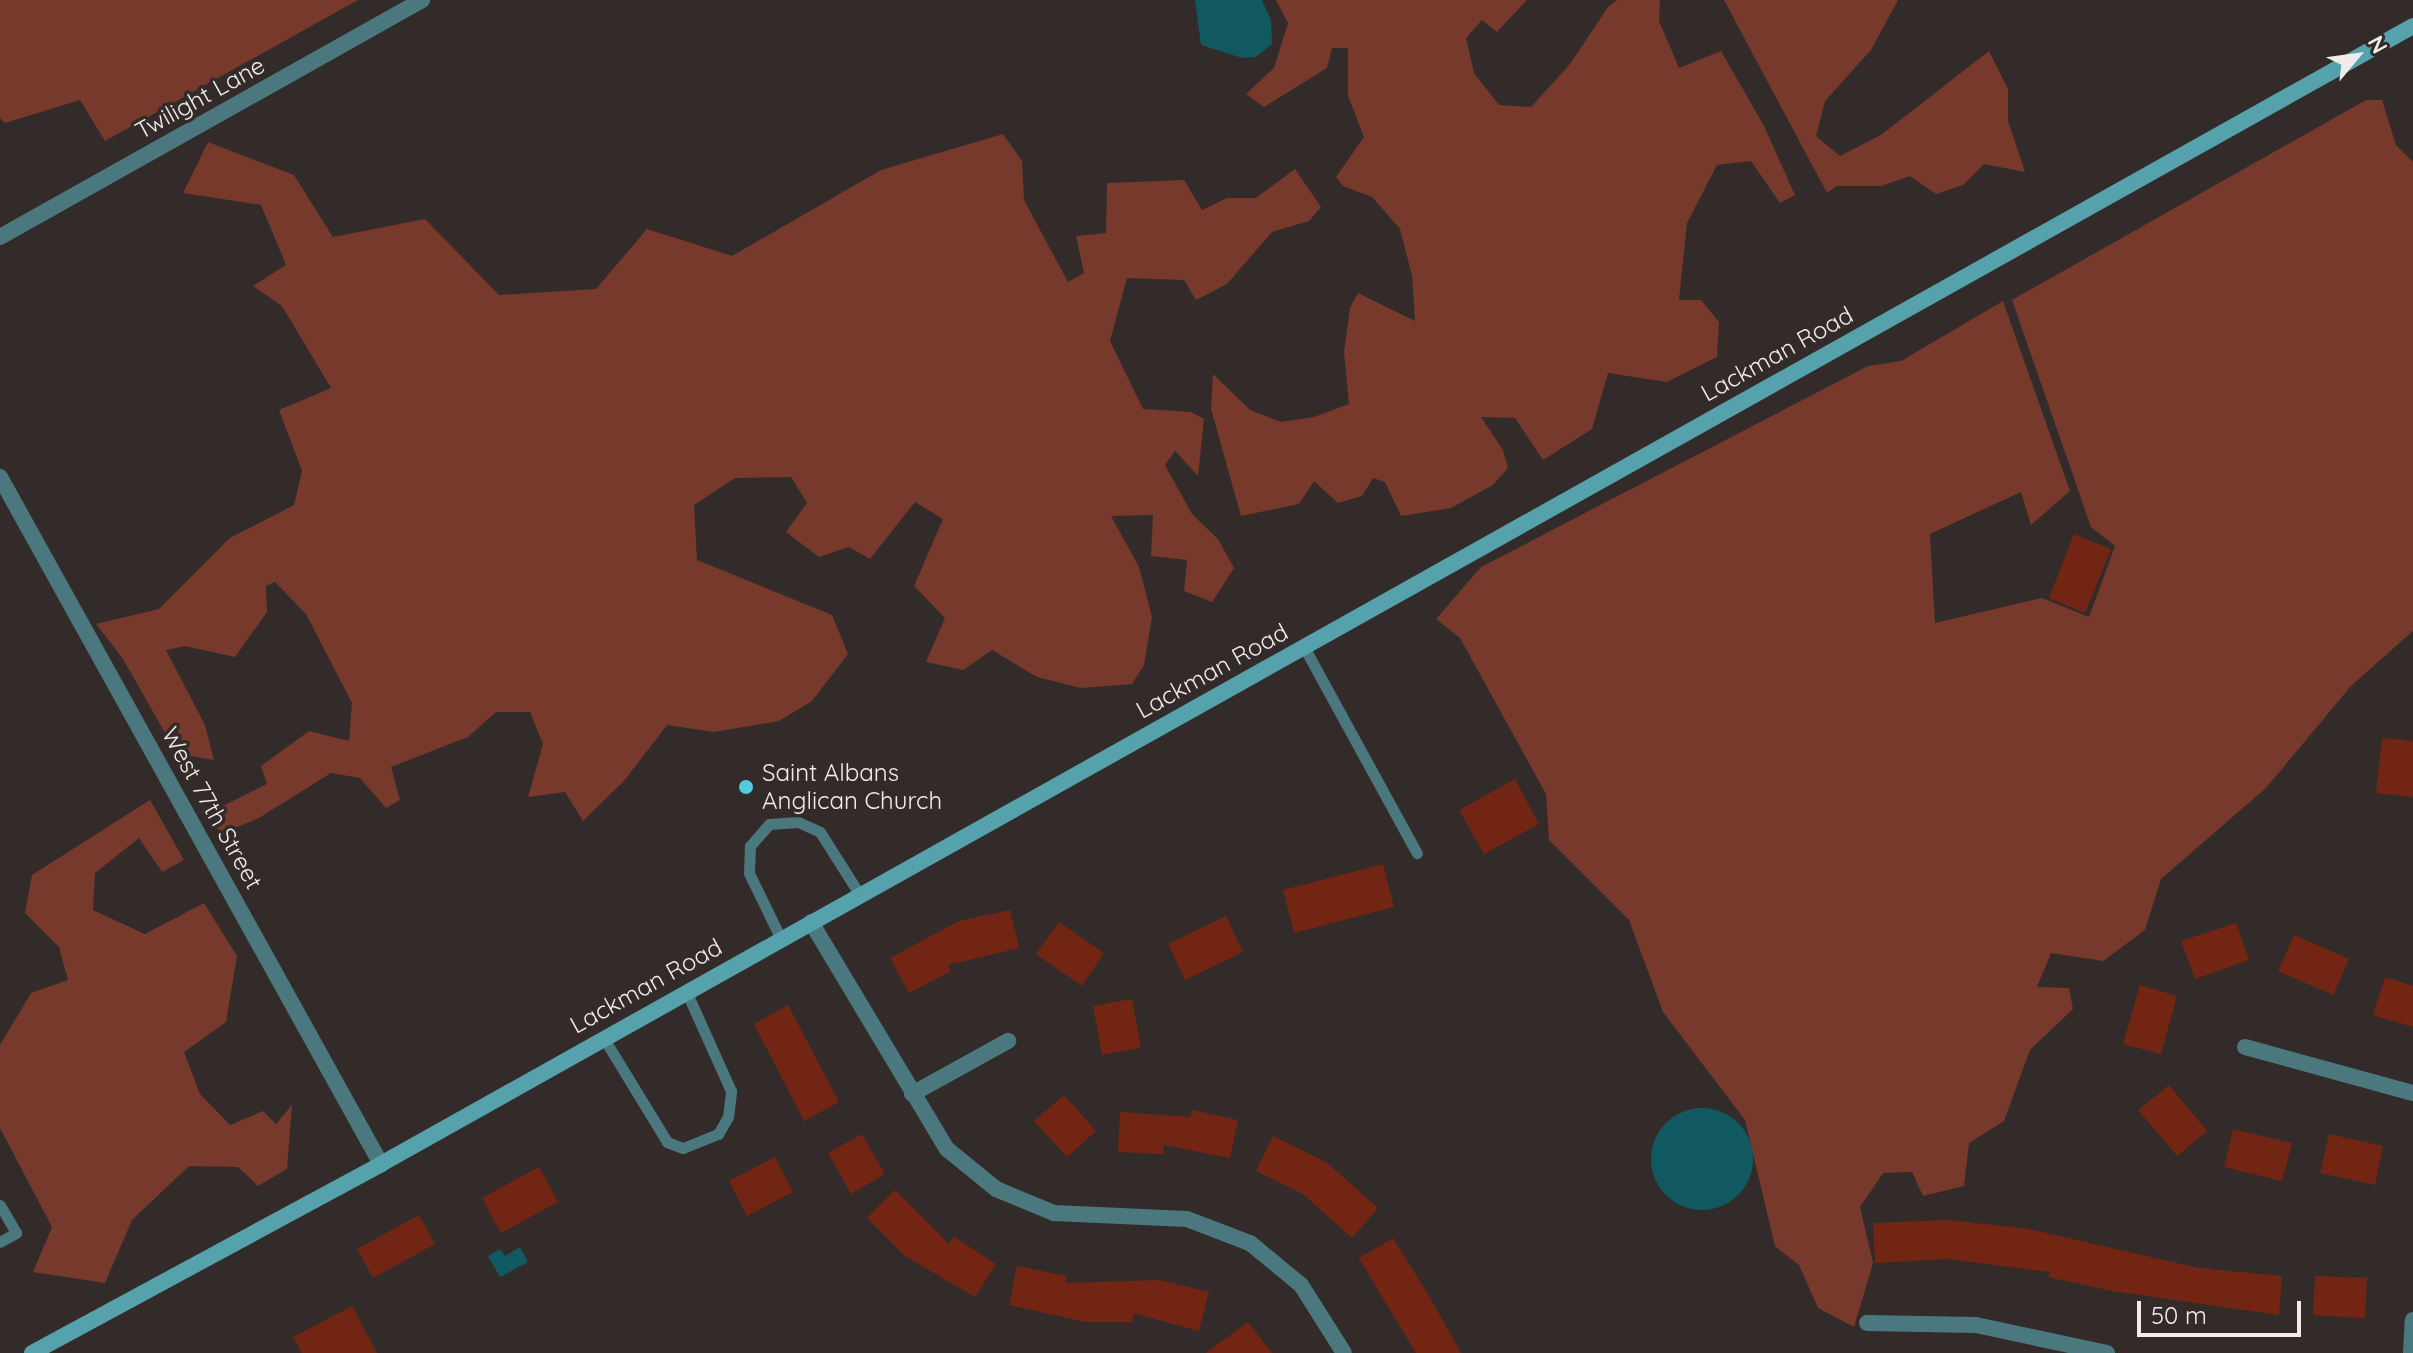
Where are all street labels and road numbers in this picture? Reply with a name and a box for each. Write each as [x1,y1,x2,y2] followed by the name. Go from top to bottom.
[130,51,270,145] street label: Twilight Lane
[1696,300,1858,408] street label: Lackman Road
[1131,617,1293,725] street label: Lackman Road
[156,722,268,894] street label: West 77th Street
[565,932,727,1040] street label: Lackman Road

